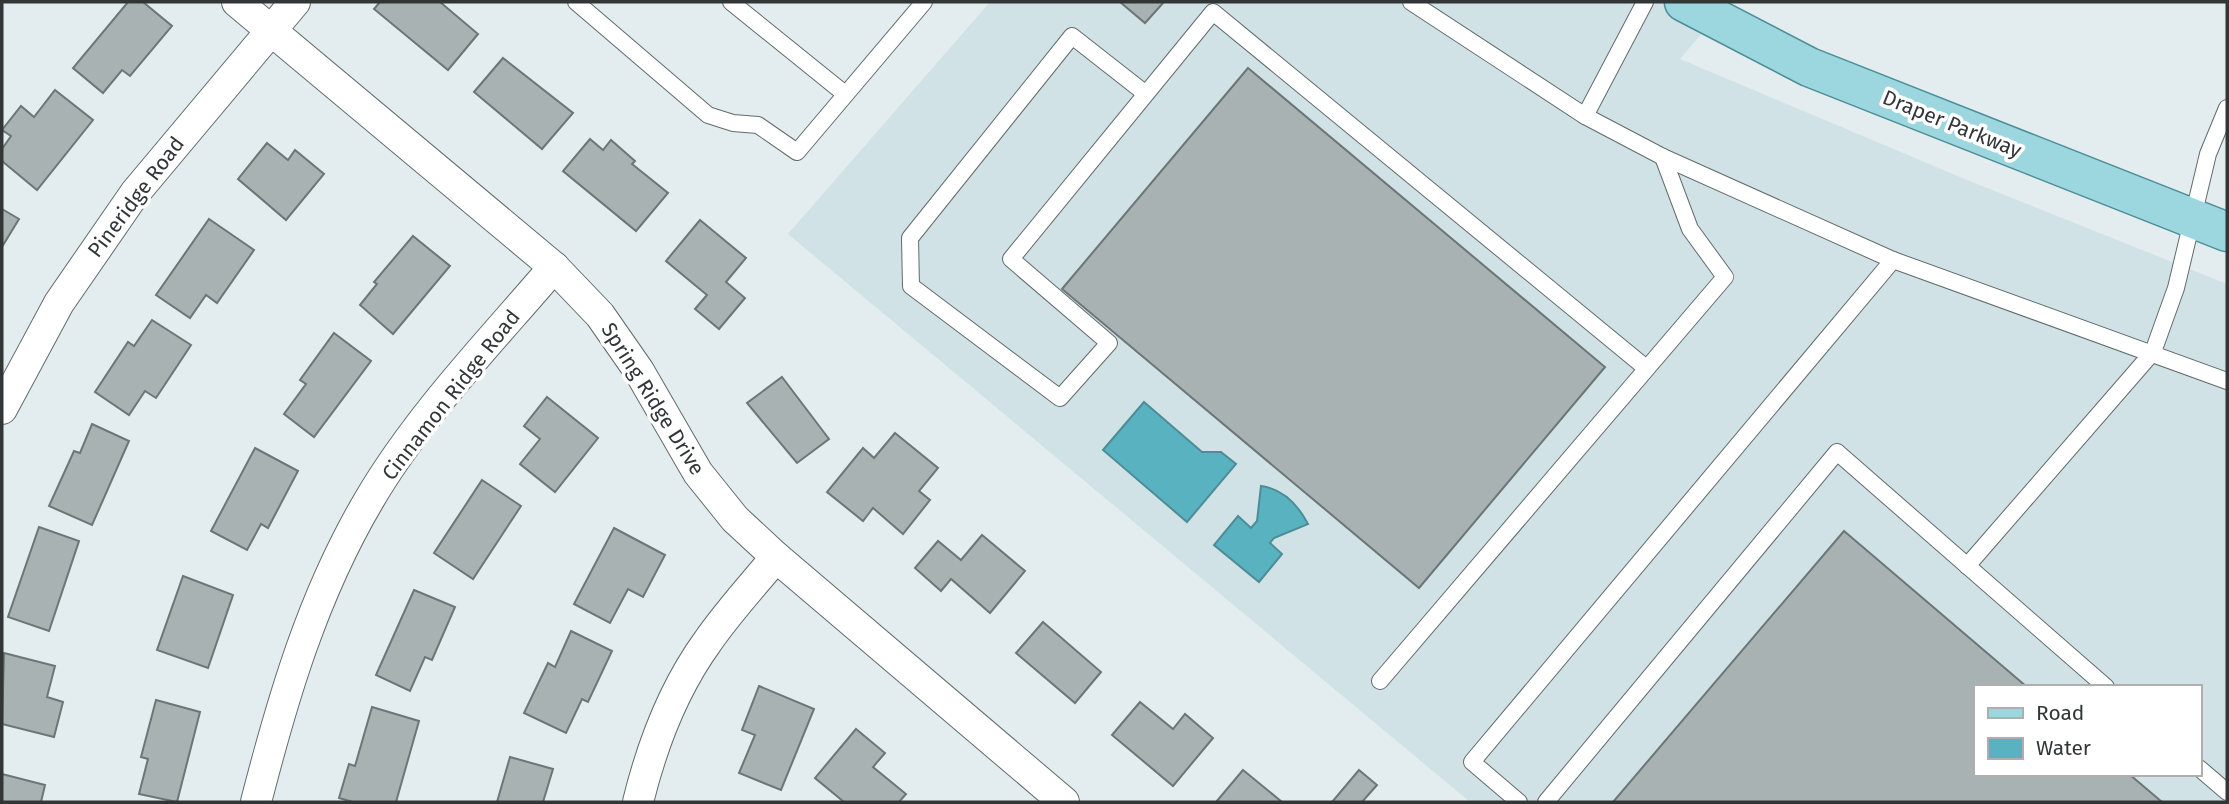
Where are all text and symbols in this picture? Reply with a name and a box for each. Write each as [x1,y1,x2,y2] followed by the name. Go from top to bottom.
[1879,84,2026,164] street label: Draper Parkway
[82,131,190,263] street label: Pineridge Road
[376,305,526,485] street label: Cinnamon Ridge Road
[596,318,710,480] street label: Spring Ridge Drive
[1974,685,2201,776] legend
[2036,700,2084,726] text: Road
[2036,735,2091,761] text: Water

